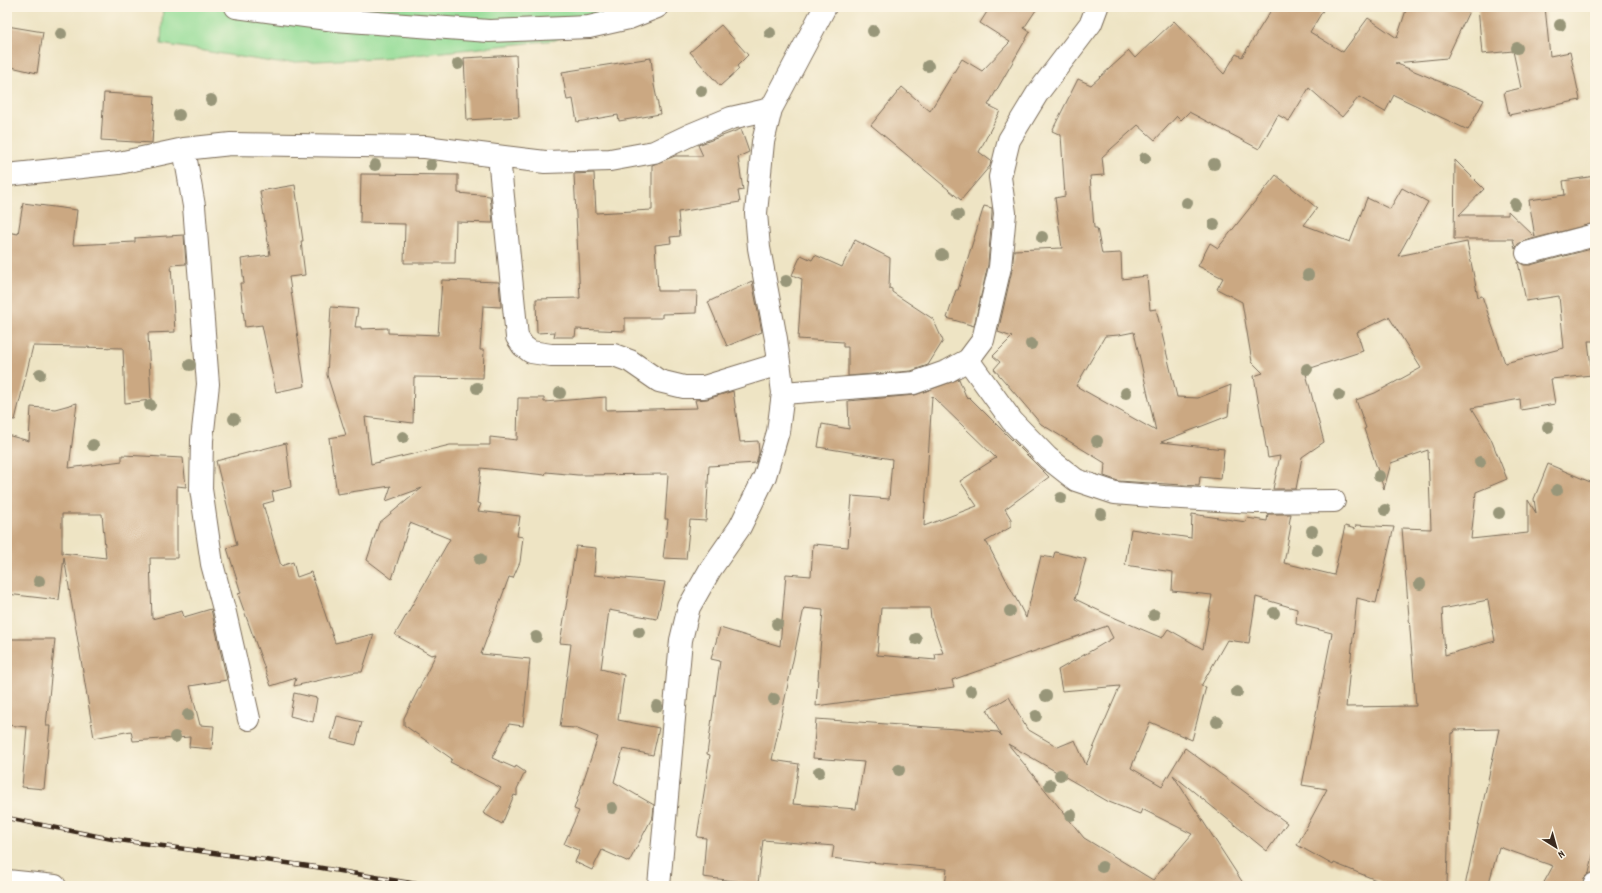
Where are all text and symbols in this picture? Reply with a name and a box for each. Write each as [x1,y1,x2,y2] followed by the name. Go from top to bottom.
[1536,827,1576,867] north arrow
[1553,845,1568,862] text: N

